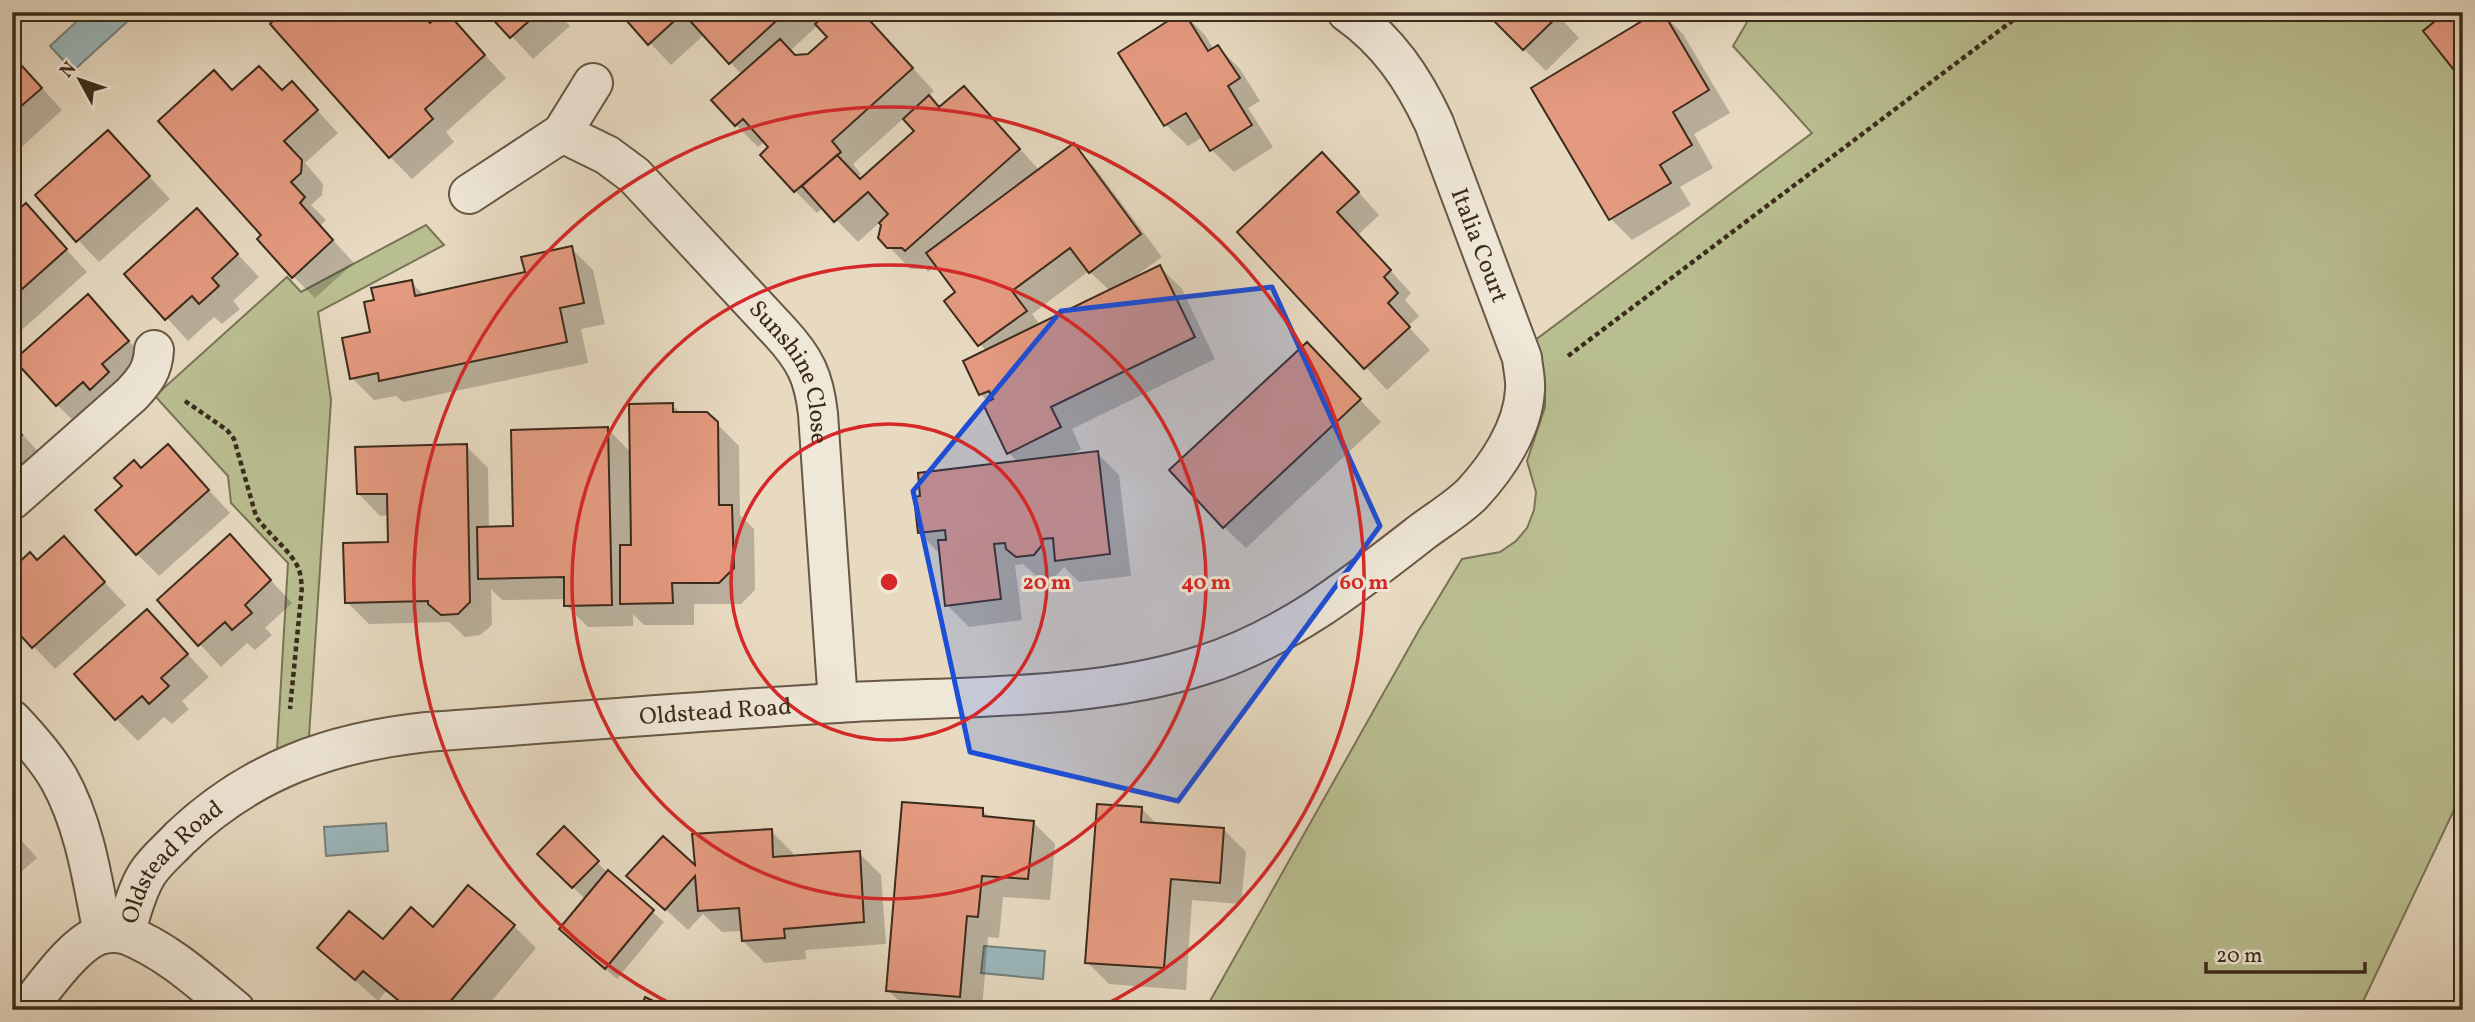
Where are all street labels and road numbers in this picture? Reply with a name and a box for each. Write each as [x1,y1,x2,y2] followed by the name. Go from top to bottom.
[1441,183,1516,308] street label: Italia Court
[740,294,835,445] street label: Sunshine Close
[638,691,793,735] street label: Oldstead Road
[114,793,231,928] street label: Oldstead Road

